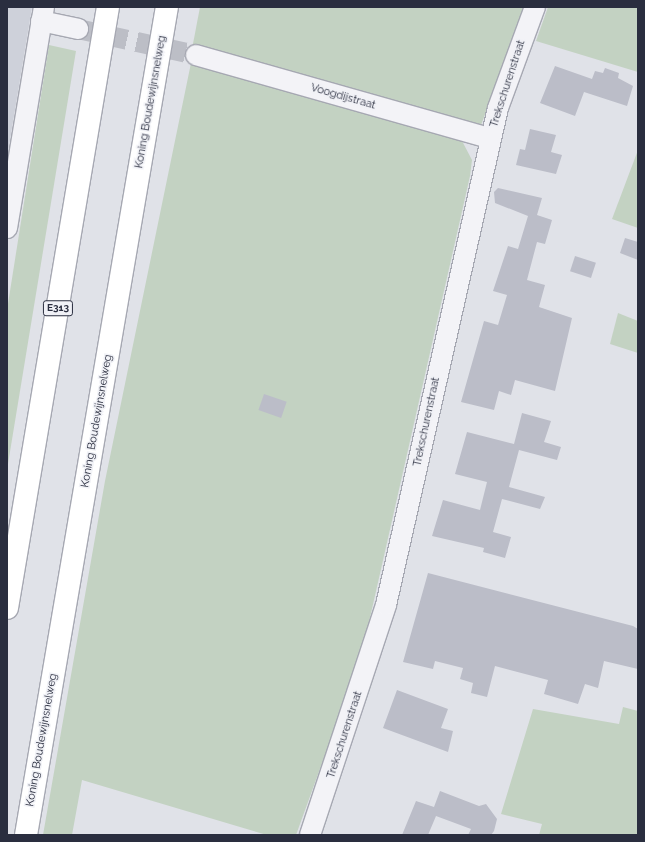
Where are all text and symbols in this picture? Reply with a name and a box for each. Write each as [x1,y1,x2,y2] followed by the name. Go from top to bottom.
[133,34,169,170] street label: Koning Boudewijnsnelweg
[488,39,528,129] street label: Trekschurenstraat
[309,81,377,113] street label: Voogdijstraat
[42,300,74,316] road number: E313
[79,353,115,489] street label: Koning Boudewijnsnelweg
[411,376,443,468] street label: Trekschurenstraat
[24,672,60,808] street label: Koning Boudewijnsnelweg
[325,690,365,780] street label: Trekschurenstraat

